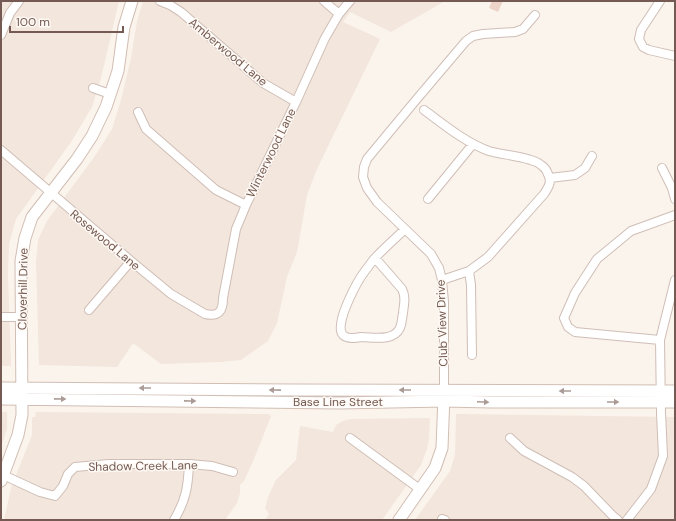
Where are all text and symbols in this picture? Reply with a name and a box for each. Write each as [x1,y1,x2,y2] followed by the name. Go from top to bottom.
[10,8,123,34] scale bar
[16,14,50,30] text: 100 m
[185,14,271,90] street label: Amberwood Lane
[242,105,300,200] street label: Winterwood Lane
[67,206,144,274] street label: Rosewood Lane
[14,248,32,330] street label: Cloverhill Drive
[432,279,452,367] street label: Club View Drive
[139,385,151,392] one-way arrow
[268,387,281,393] one-way arrow
[398,387,411,393] one-way arrow
[558,388,571,394] one-way arrow
[293,394,383,410] street label: Base Line Street
[54,396,67,402] one-way arrow
[184,398,197,404] one-way arrow
[477,399,490,405] one-way arrow
[607,399,620,405] one-way arrow
[88,457,198,475] street label: Shadow Creek Lane

